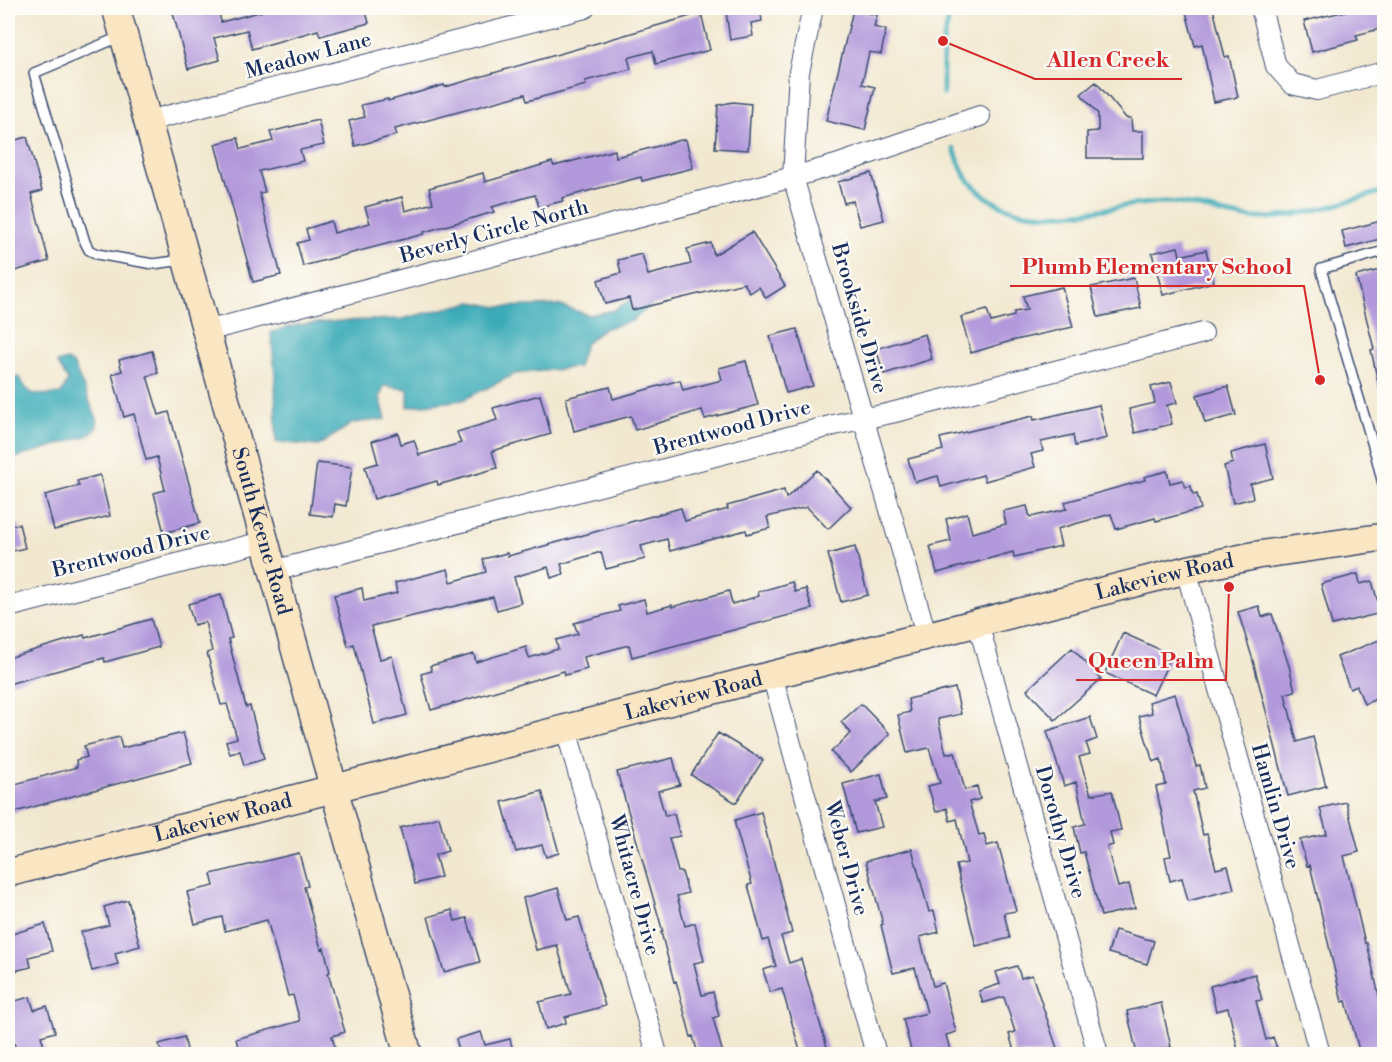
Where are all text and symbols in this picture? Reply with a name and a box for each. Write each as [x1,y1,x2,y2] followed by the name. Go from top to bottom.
[242,27,374,85] street label: Meadow Lane
[1035,39,1182,79] callout: Allen Creek
[1046,47,1170,74] text: Allen Creek
[396,194,592,270] street label: Beverly Circle North
[825,239,893,397] street label: Brookside Drive
[1010,246,1304,286] callout: Plumb Elementary School
[1022,254,1292,281] text: Plumb Elementary School
[650,394,814,462] street label: Brentwood Drive
[225,444,297,618] street label: South Keene Road
[49,520,213,584] street label: Brentwood Drive
[1093,548,1236,606] street label: Lakeview Road
[1076,640,1226,680] callout: Queen Palm
[1088,648,1214,675] text: Queen Palm
[622,666,765,727] street label: Lakeview Road
[1245,741,1305,872] street label: Hamlin Drive
[1029,763,1091,902] street label: Dorothy Drive
[151,788,295,849] street label: Lakeview Road
[818,797,874,918] street label: Weber Drive
[603,811,665,958] street label: Whitacre Drive

